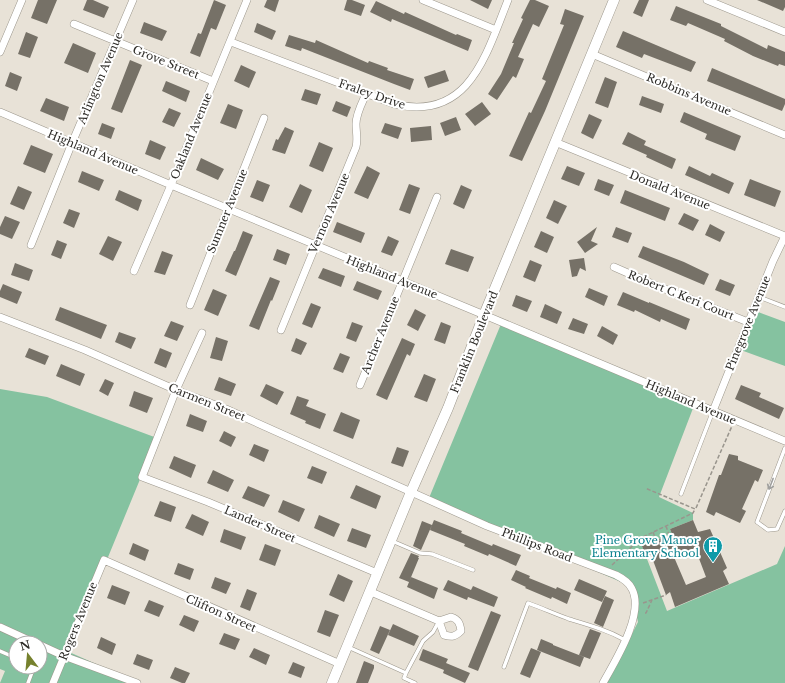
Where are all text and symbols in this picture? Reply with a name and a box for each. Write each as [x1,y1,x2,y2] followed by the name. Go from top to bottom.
[74,30,126,127] street label: Arlington Avenue
[131,42,202,82] street label: Grove Street
[644,70,734,118] street label: Robbins Avenue
[337,76,407,112] street label: Fraley Drive
[167,91,215,181] street label: Oakland Avenue
[45,127,141,177] street label: Highland Avenue
[204,167,250,255] street label: Sumner Avenue
[627,167,713,213] street label: Donald Avenue
[305,171,352,256] street label: Vernon Avenue
[344,252,440,302] street label: Highland Avenue
[626,267,737,323] street label: Robert C Keri Court
[723,273,773,373] street label: Pinegrove Avenue
[447,288,501,395] street label: Franklin Boulevard
[358,294,402,377] street label: Archer Avenue
[643,377,739,427] street label: Highland Avenue
[166,380,248,424] street label: Carmen Street
[767,478,775,490] one-way arrow
[222,503,299,546] street label: Lander Street
[500,525,575,565] street label: Phillips Road
[592,533,700,560] place label: Pine Grove Manor Elementary School
[702,535,724,563] building icon: Pine Grove Manor Elementary School
[56,580,100,662] street label: Rogers Avenue
[184,591,259,635] street label: Clifton Street
[8,635,48,675] north arrow
[18,637,33,654] text: N

